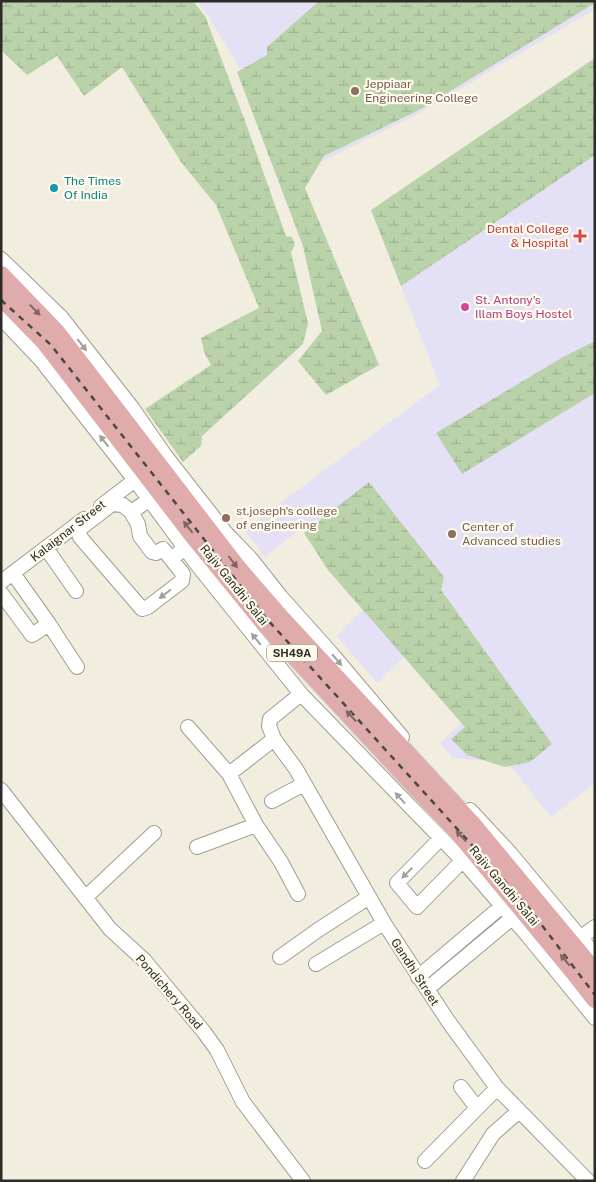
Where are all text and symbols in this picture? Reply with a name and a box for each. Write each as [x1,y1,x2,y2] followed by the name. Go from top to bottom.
[365,77,478,105] place label: Jeppiaar Engineering College
[349,85,361,97] marker: Jeppiaar Engineering College
[64,174,121,202] place label: The Times Of India
[48,182,60,194] marker: The Times Of India
[487,222,569,250] place label: Dental College & Hospital
[573,229,587,243] marker: Dental College & Hospital
[475,293,572,321] place label: St. Antony's Illam Boys Hostel
[459,301,471,313] marker: St. Antony's Illam Boys Hostel
[29,304,41,316] one-way arrow
[77,338,88,351] one-way arrow
[99,435,110,448] one-way arrow
[28,497,109,565] street label: Kalaignar Street
[236,504,337,532] place label: st.joseph's college of engineering
[220,512,232,524] marker: st.joseph's college of engineering
[462,520,561,548] place label: Center of Advanced studies
[182,521,193,534] one-way arrow
[446,528,458,540] marker: Center of Advanced studies
[197,542,271,628] street label: Rajiv Gandhi Salai
[228,555,238,569] one-way arrow
[158,589,172,599] one-way arrow
[251,632,262,645] one-way arrow
[267,644,317,661] road number: SH49A
[331,653,343,665] one-way arrow
[345,711,357,723] one-way arrow
[395,792,406,805] one-way arrow
[455,830,467,842] one-way arrow
[467,843,542,929] street label: Rajiv Gandhi Salai
[401,867,413,879] one-way arrow
[388,936,442,1009] street label: Gandhi Street
[133,952,205,1032] street label: Pondichery Road
[560,954,571,967] one-way arrow

